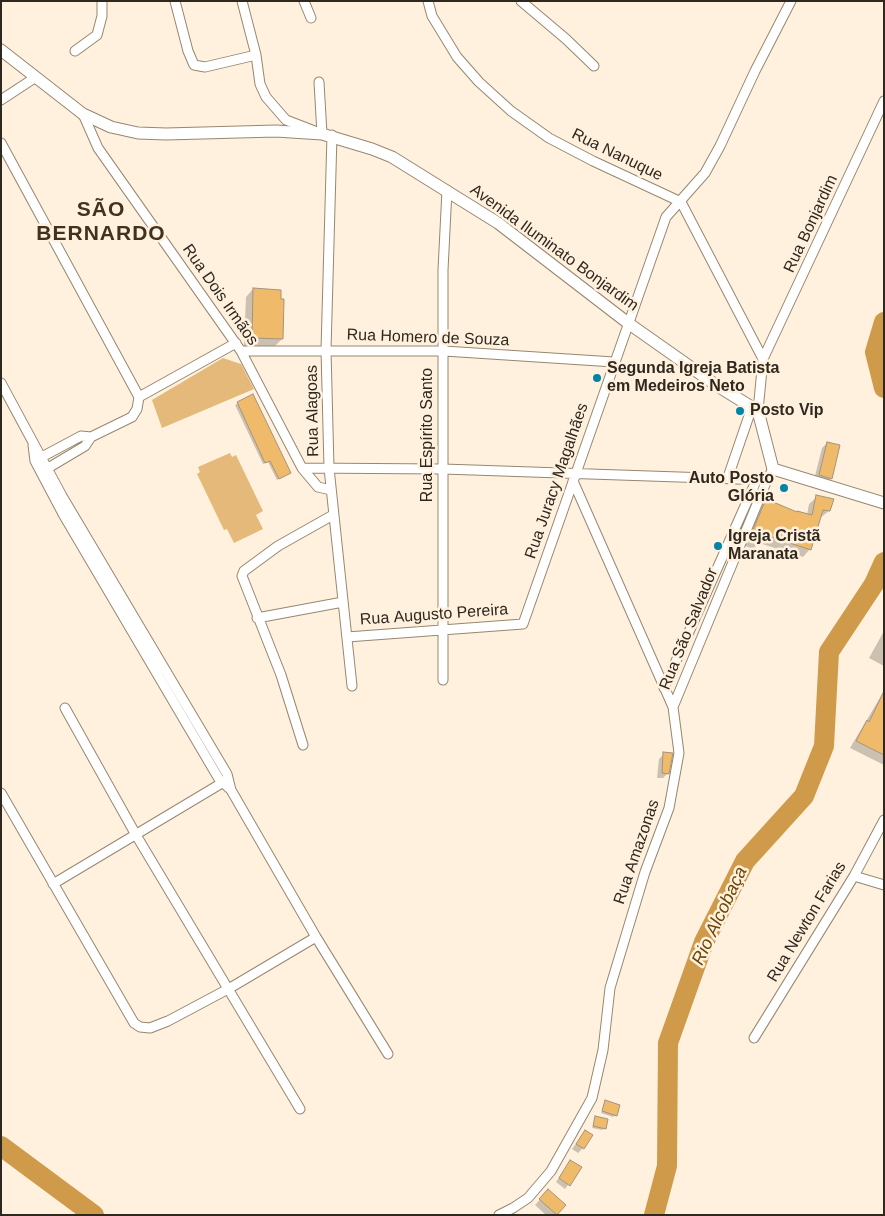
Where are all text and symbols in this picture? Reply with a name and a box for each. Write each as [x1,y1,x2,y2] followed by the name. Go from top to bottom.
[568,125,666,185] street label: Rua Nanuque
[780,172,842,276] street label: Rua Bonjardim
[466,180,642,316] street label: Avenida Iluminato Bonjardim
[35,197,167,247] district label: SÃO BERNARDO
[178,241,262,349] street label: Rua Dois Irmãos
[346,326,510,350] street label: Rua Homero de Souza
[607,359,779,397] place label: Segunda Igreja Batista em Medeiros Neto
[303,365,323,457] street label: Rua Alagoas
[418,368,438,502] street label: Rua Espírito Santo
[591,372,603,384] marker: Segunda Igreja Batista em Medeiros Neto
[521,401,593,561] street label: Rua Juracy Magalhães
[750,401,823,421] place label: Posto Vip
[734,405,746,417] marker: Posto Vip
[689,469,774,507] place label: Auto Posto Glória
[778,482,790,494] marker: Auto Posto Glória
[728,527,820,565] place label: Igreja Cristã Maranata
[712,540,724,552] marker: Igreja Cristã Maranata
[656,565,722,693] street label: Rua São Salvador
[359,600,509,630] street label: Rua Augusto Pereira
[610,797,664,907] street label: Rua Amazonas
[764,858,850,986] street label: Rua Newton Farias
[688,863,752,969] water label: Rio Alcobaça

